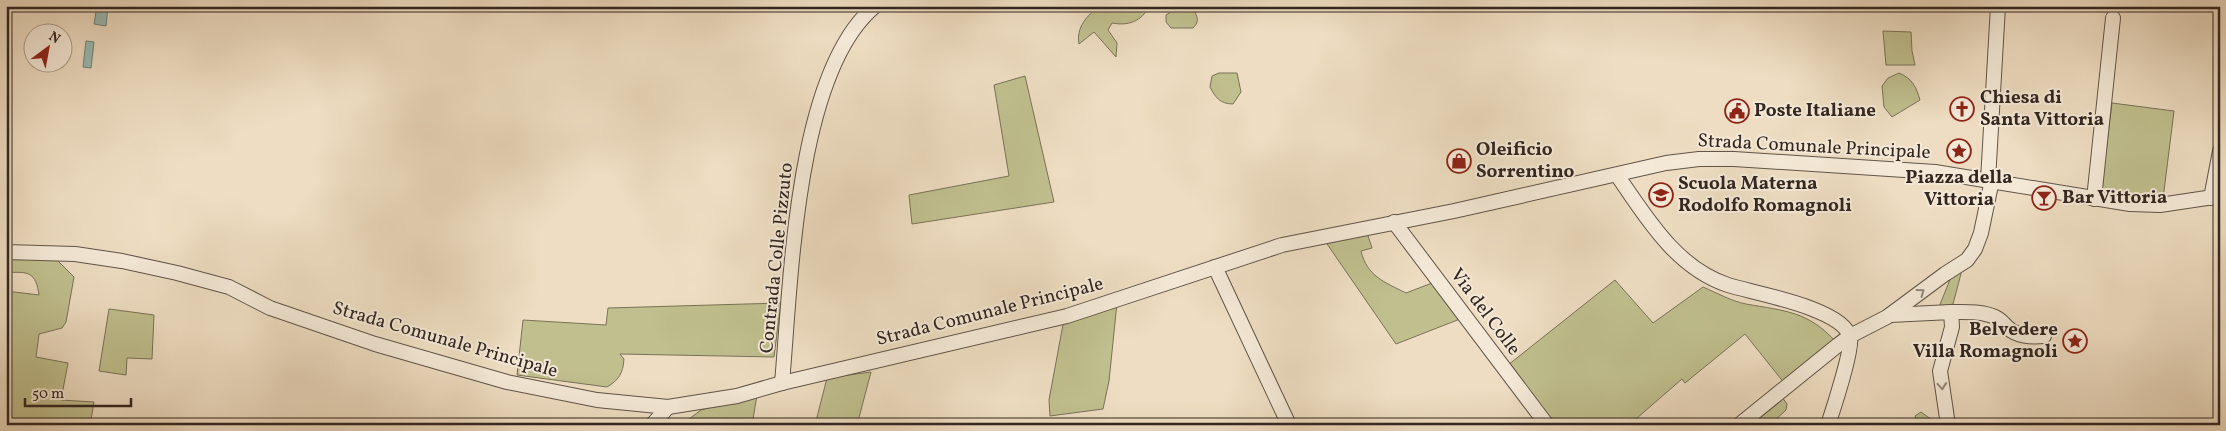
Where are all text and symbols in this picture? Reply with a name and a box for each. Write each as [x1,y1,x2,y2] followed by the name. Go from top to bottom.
[22,22,72,72] north arrow
[45,27,63,49] text: N
[1980,85,2104,133] place label: Chiesa di Santa Vittoria
[1949,96,1975,122] church icon: Chiesa di Santa Vittoria
[1724,98,1750,124] public building icon: Poste Italiane
[1754,98,1876,124] place label: Poste Italiane
[1697,128,1931,166] street label: Strada Comunale Principale
[1476,137,1575,185] place label: Oleificio Sorrentino
[1946,138,1972,164] place icon: Piazza della Vittoria
[1446,148,1472,174] shop icon: Oleificio Sorrentino
[754,161,800,355] street label: Contrada Colle Pizzuto
[1905,165,2013,213] place label: Piazza della Vittoria
[1678,171,1852,219] place label: Scuola Materna Rodolfo Romagnoli
[1648,182,1674,208] school or university icon: Scuola Materna Rodolfo Romagnoli
[2031,185,2057,211] bar icon: Bar Vittoria
[2062,185,2167,211] place label: Bar Vittoria
[1444,263,1526,361] street label: Via del Colle
[874,271,1106,353] street label: Strada Comunale Principale
[1915,289,1924,297] one-way arrow
[329,295,561,385] street label: Strada Comunale Principale
[1913,317,2058,365] place label: Belvedere Villa Romagnoli
[2062,328,2088,354] place icon: Belvedere Villa Romagnoli
[25,376,131,408] scale bar
[1936,382,1947,390] one-way arrow
[32,384,64,405] text: 50 m

